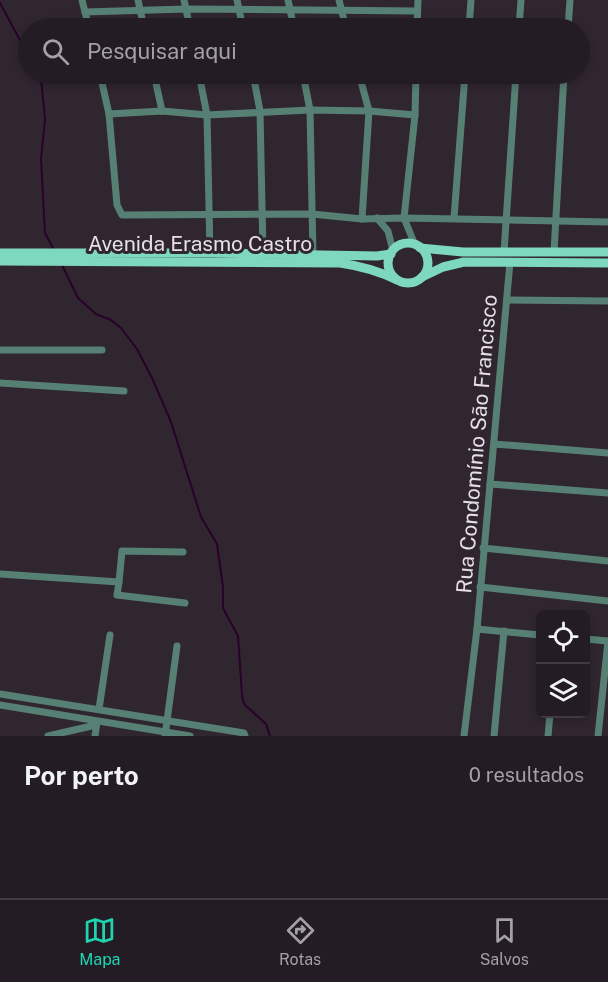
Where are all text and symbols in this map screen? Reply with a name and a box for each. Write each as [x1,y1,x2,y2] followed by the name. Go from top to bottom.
[18,18,590,84] search box
[39,35,72,68] icon: search
[87,38,237,64] text: Pesquisar aqui
[88,231,312,256] street label: Avenida Erasmo Castro
[451,293,502,595] street label: Rua Condomínio São Francisco
[536,610,590,718] map controls
[536,610,590,664] button: locate
[536,664,590,718] button: layers
[24,760,139,791] text: Por perto
[469,763,584,787] text: 0 resultados
[79,914,120,969] tab: Mapa
[279,914,321,969] tab: Rotas
[480,914,529,969] tab: Salvos

